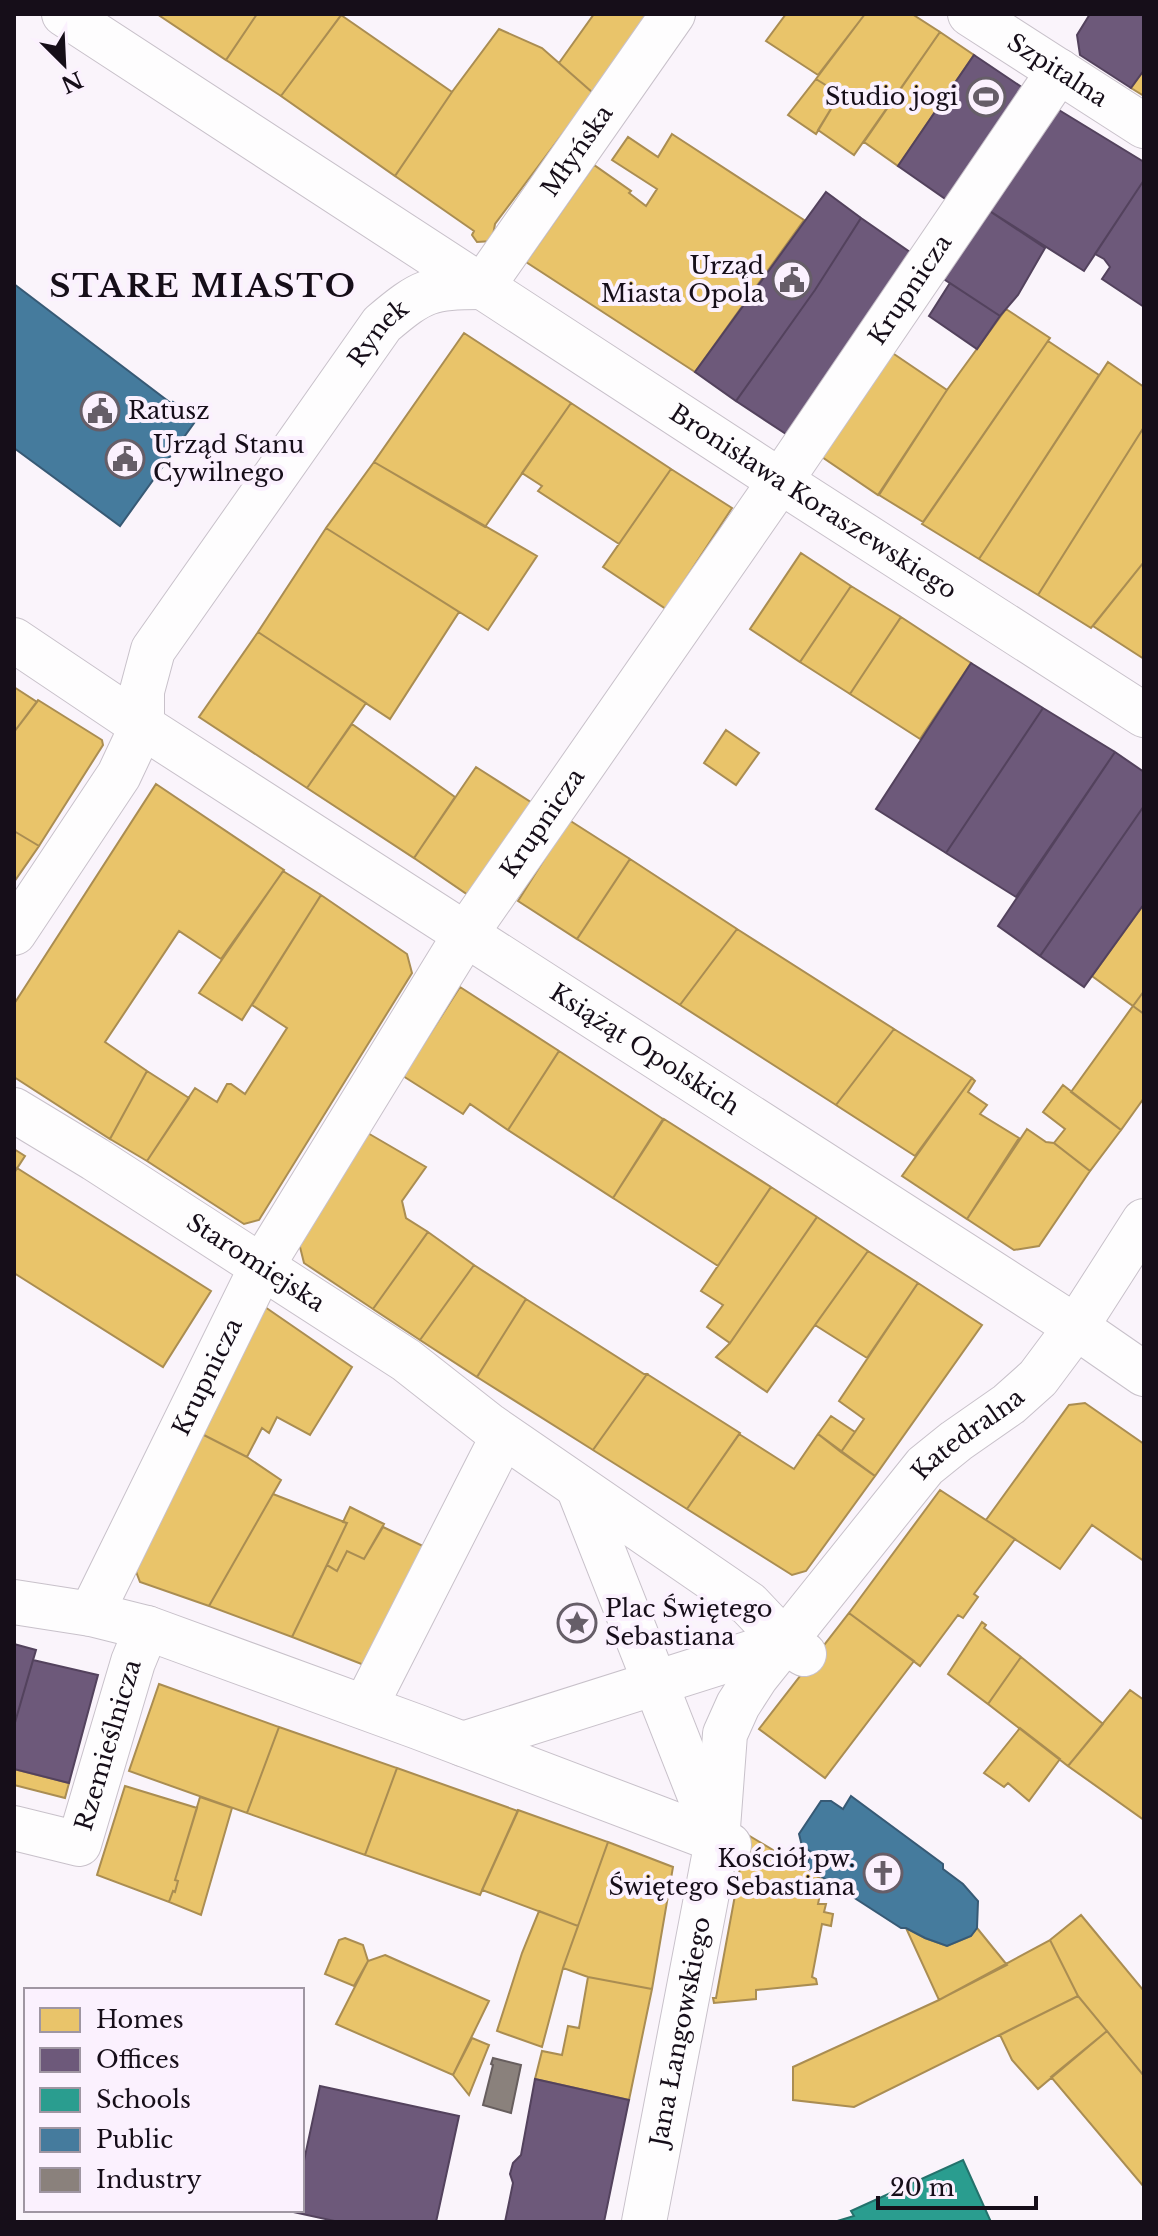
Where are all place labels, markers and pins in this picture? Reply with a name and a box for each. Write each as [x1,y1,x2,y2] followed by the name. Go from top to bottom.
[965,76,1007,118] sports icon: Studio jogi
[825,82,958,111] place label: Studio jogi
[601,251,765,308] place label: Urząd Miasta Opola
[771,259,813,301] public building icon: Urząd Miasta Opola
[79,390,121,432] public building icon: Ratusz
[128,396,210,425] place label: Ratusz
[153,430,304,487] place label: Urząd Stanu Cywilnego
[104,438,146,480] public building icon: Urząd Stanu Cywilnego
[605,1593,773,1651] place label: Plac Świętego Sebastiana
[556,1602,598,1644] place icon: Plac Świętego Sebastiana
[608,1844,856,1901] place label: Kościół pw. Świętego Sebastiana
[862,1852,904,1894] church icon: Kościół pw. Świętego Sebastiana

